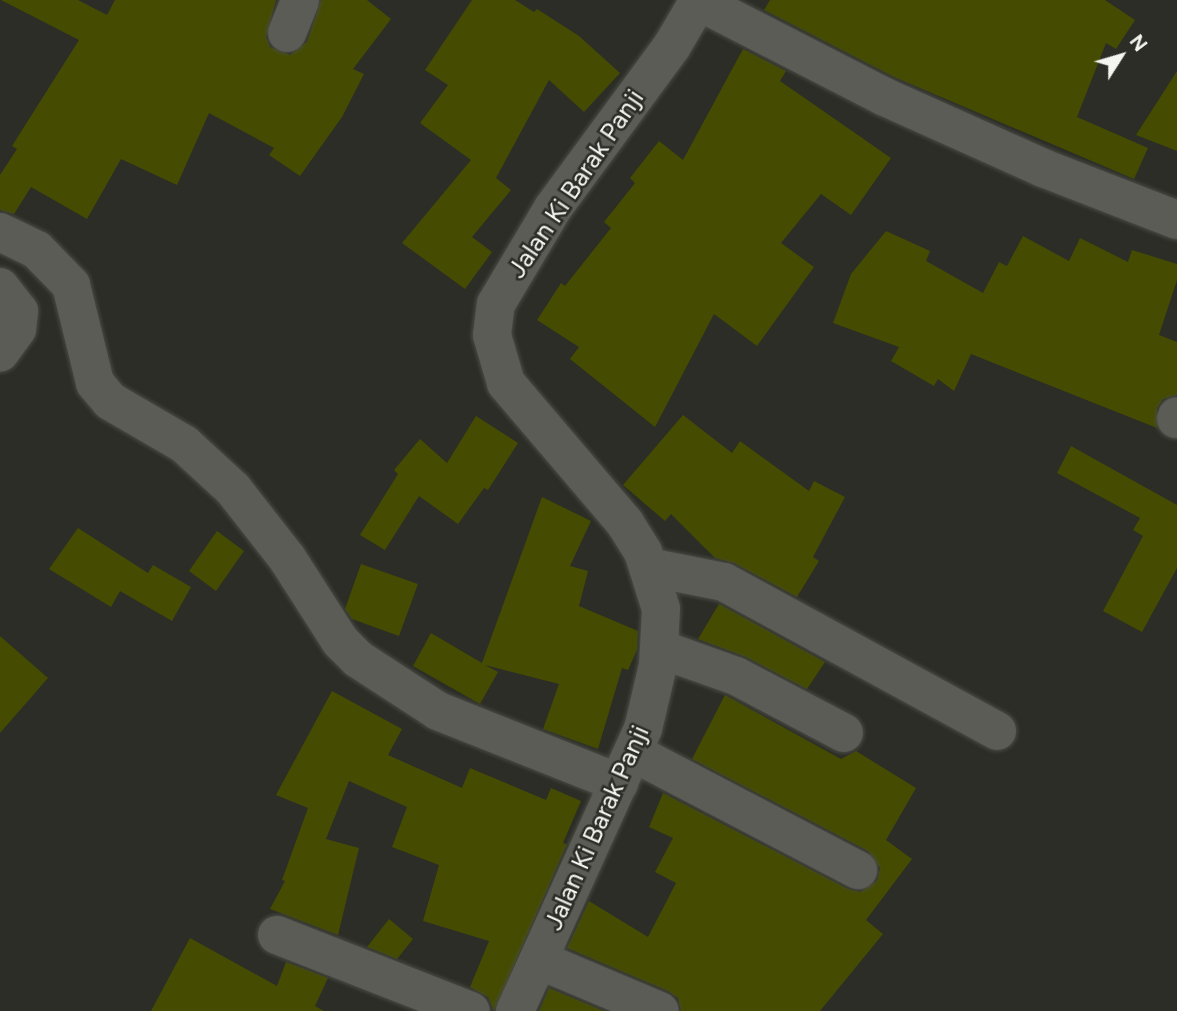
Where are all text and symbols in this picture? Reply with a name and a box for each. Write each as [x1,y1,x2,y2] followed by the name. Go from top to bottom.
[1086,21,1156,91] north arrow
[1125,30,1152,56] text: N
[501,84,651,284] street label: Jalan Ki Barak Panji
[538,721,656,935] street label: Jalan Ki Barak Panji

